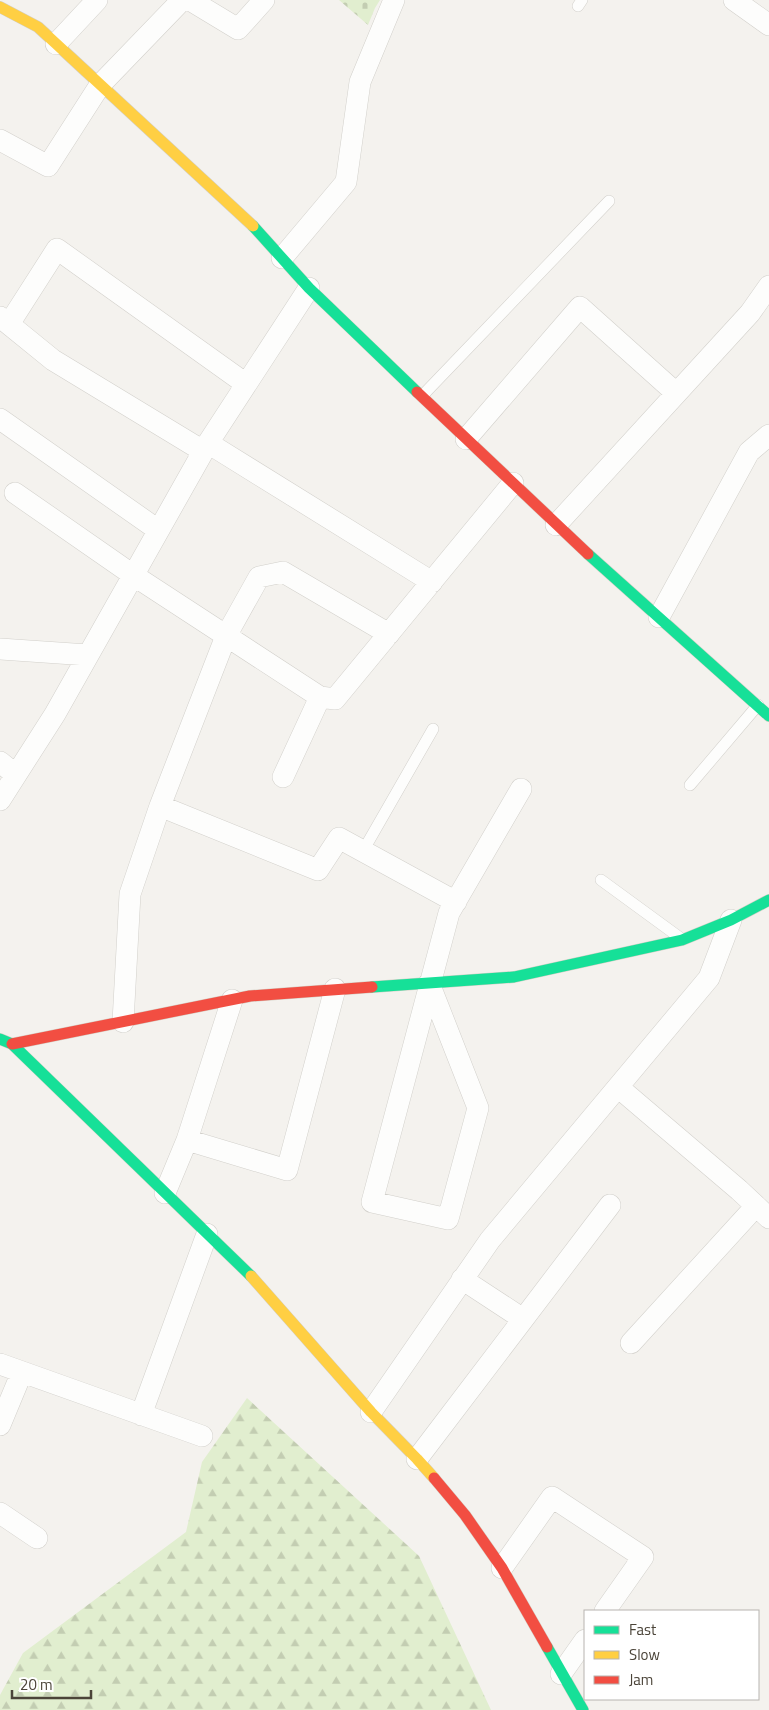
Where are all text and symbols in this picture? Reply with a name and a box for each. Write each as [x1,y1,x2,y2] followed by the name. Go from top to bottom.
[584,1610,759,1700] legend
[629,1618,657,1641] text: Fast
[629,1643,660,1666] text: Slow
[12,1668,91,1700] scale bar
[629,1668,653,1691] text: Jam
[20,1673,53,1696] text: 20 m

